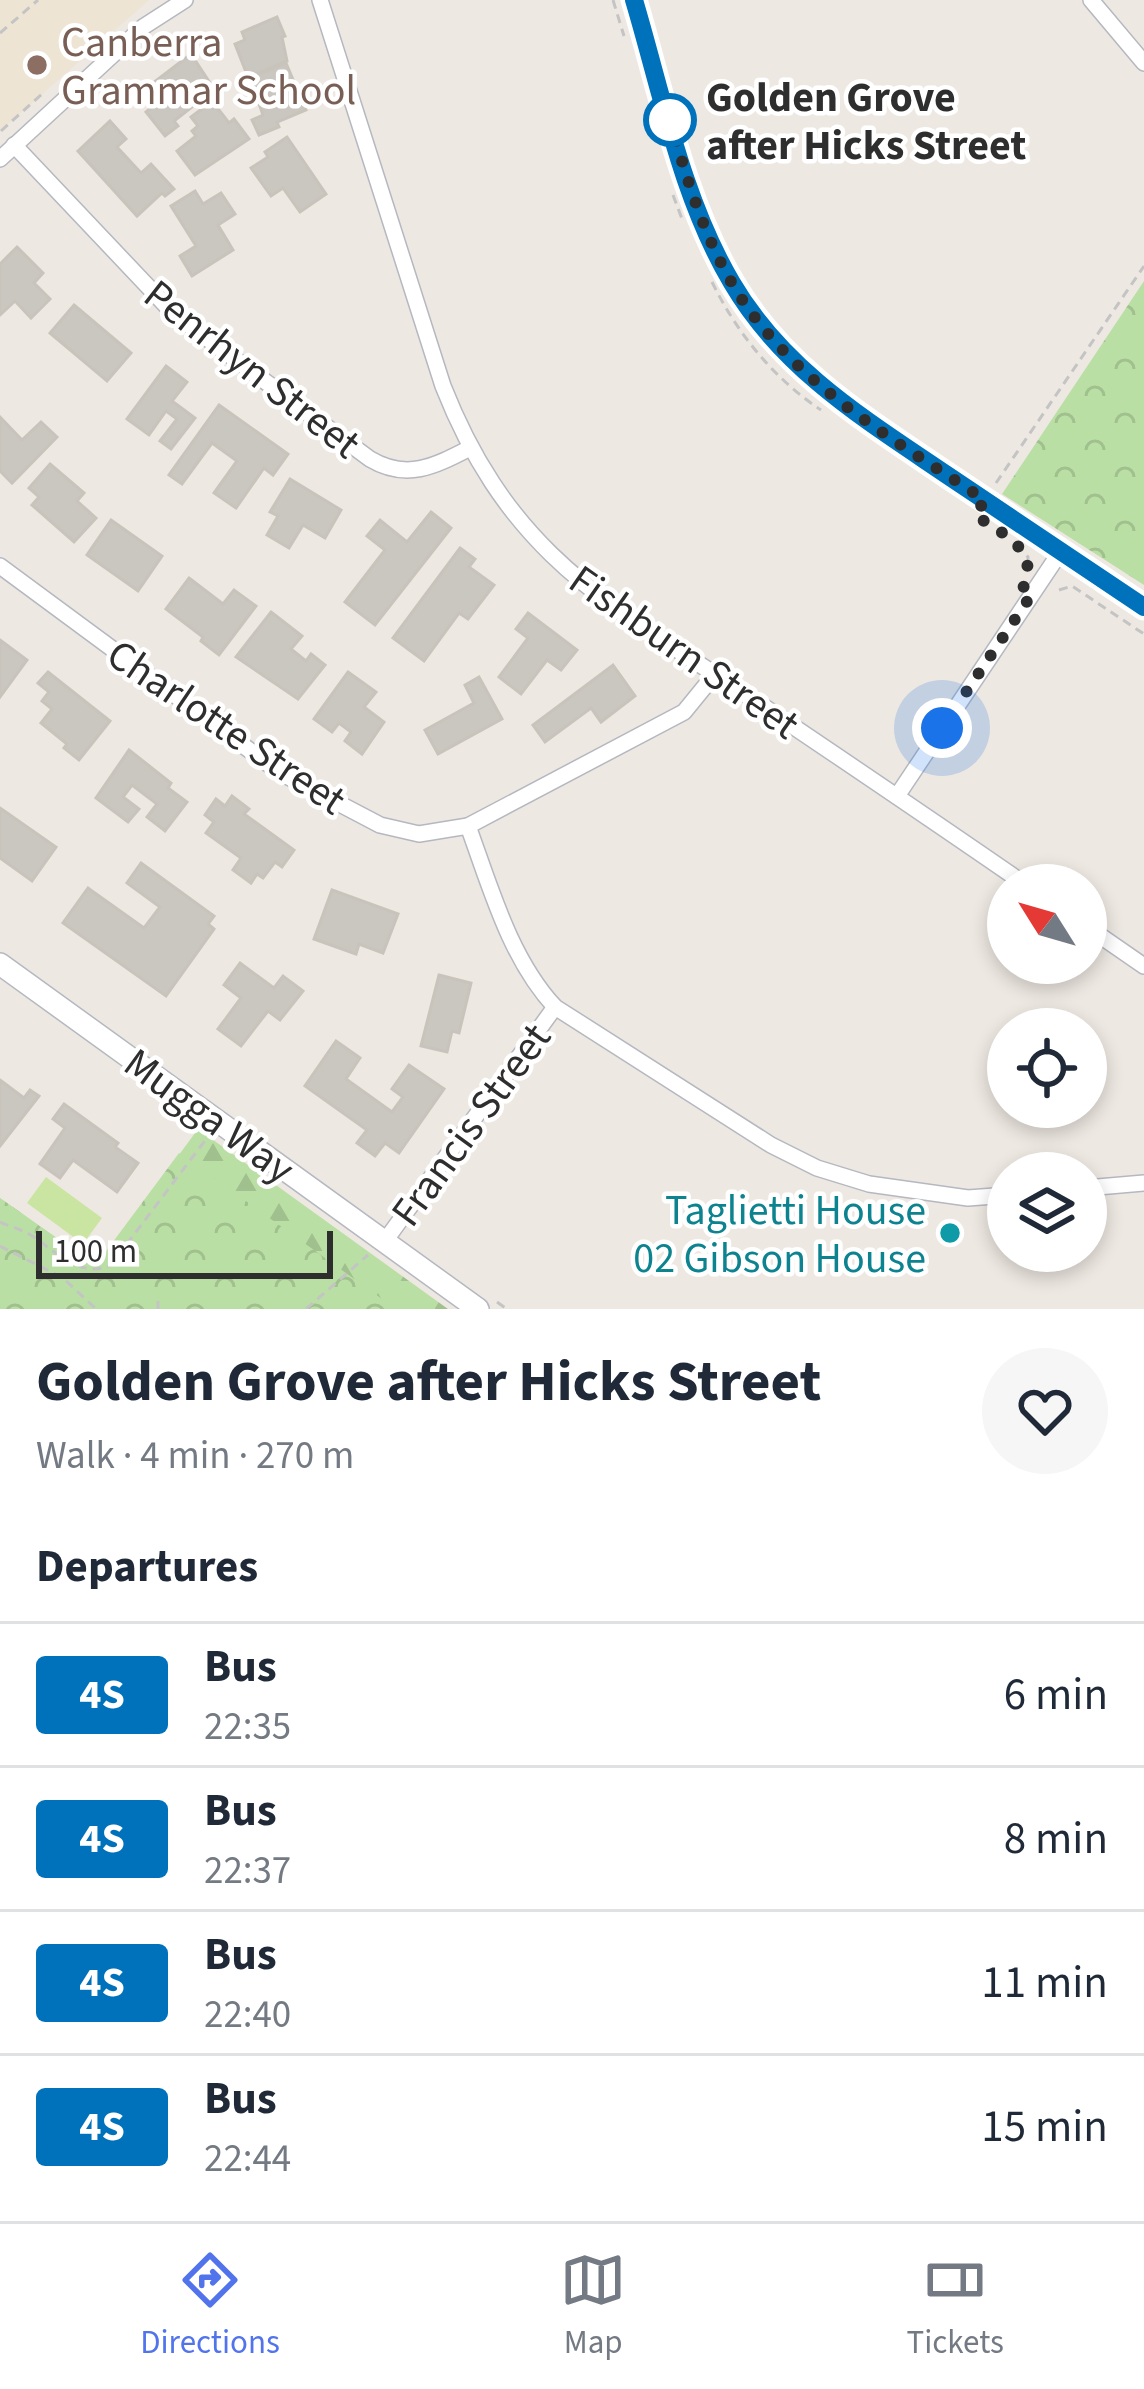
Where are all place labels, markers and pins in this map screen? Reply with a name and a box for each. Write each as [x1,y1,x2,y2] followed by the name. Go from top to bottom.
[61,13,356,121] place label: Canberra Grammar School
[24,52,50,78] marker: Canberra Grammar School
[706,68,1026,176] place label: Golden Grove after Hicks Street
[645,95,695,145] marker: Golden Grove after Hicks Street
[633,1181,926,1289] place label: Taglietti House 02 Gibson House
[937,1220,963,1246] marker: Taglietti House 02 Gibson House

